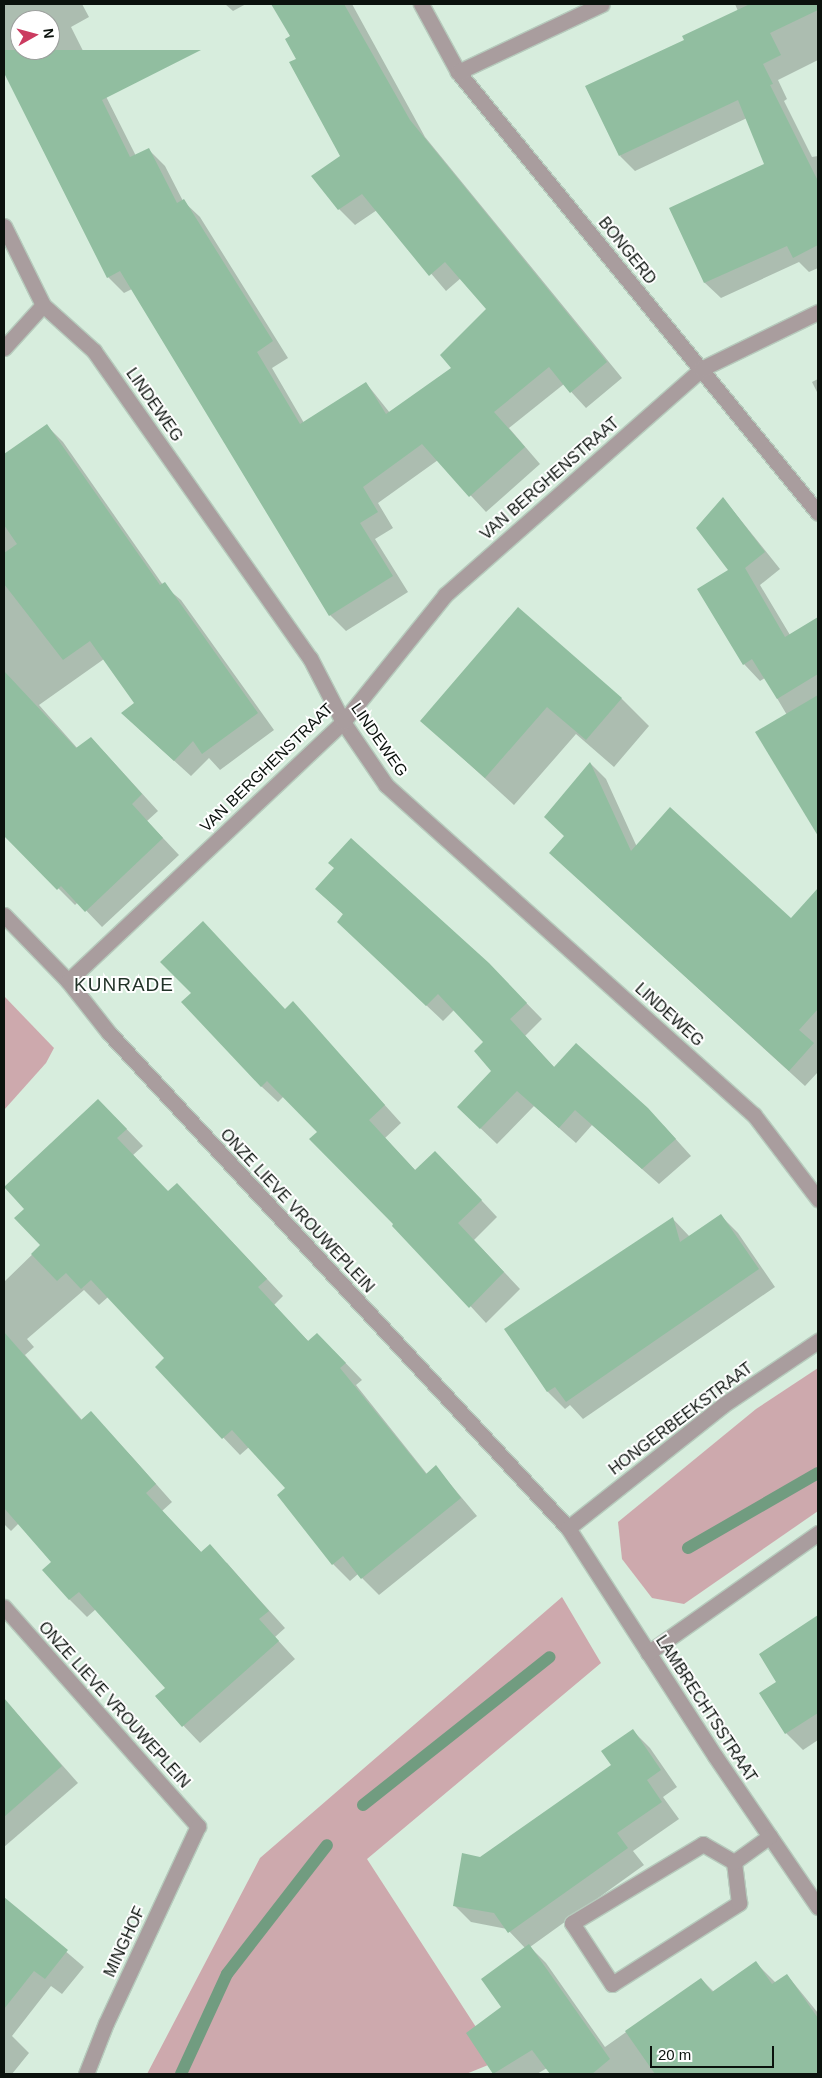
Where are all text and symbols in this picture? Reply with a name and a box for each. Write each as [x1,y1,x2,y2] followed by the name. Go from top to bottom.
[10,10,60,60] north arrow
[40,27,57,39] text: N
[594,214,660,288] street label: BONGERD
[122,365,186,445] street label: LINDEWEG
[477,414,623,544] street label: VAN BERGHENSTRAAT
[197,700,337,836] street label: VAN BERGHENSTRAAT
[347,700,411,780] street label: LINDEWEG
[73,974,175,996] district label: KUNRADE
[631,979,707,1051] street label: LINDEWEG
[216,1125,378,1297] street label: ONZE LIEVE VROUWEPLEIN
[605,1359,757,1479] street label: HONGERBEEKSTRAAT
[34,1618,194,1792] street label: ONZE LIEVE VROUWEPLEIN
[651,1632,761,1786] street label: LAMBRECHTSSTRAAT
[100,1904,150,1980] street label: MINGHOF
[652,2036,776,2068] scale bar
[658,2046,691,2063] text: 20 m

